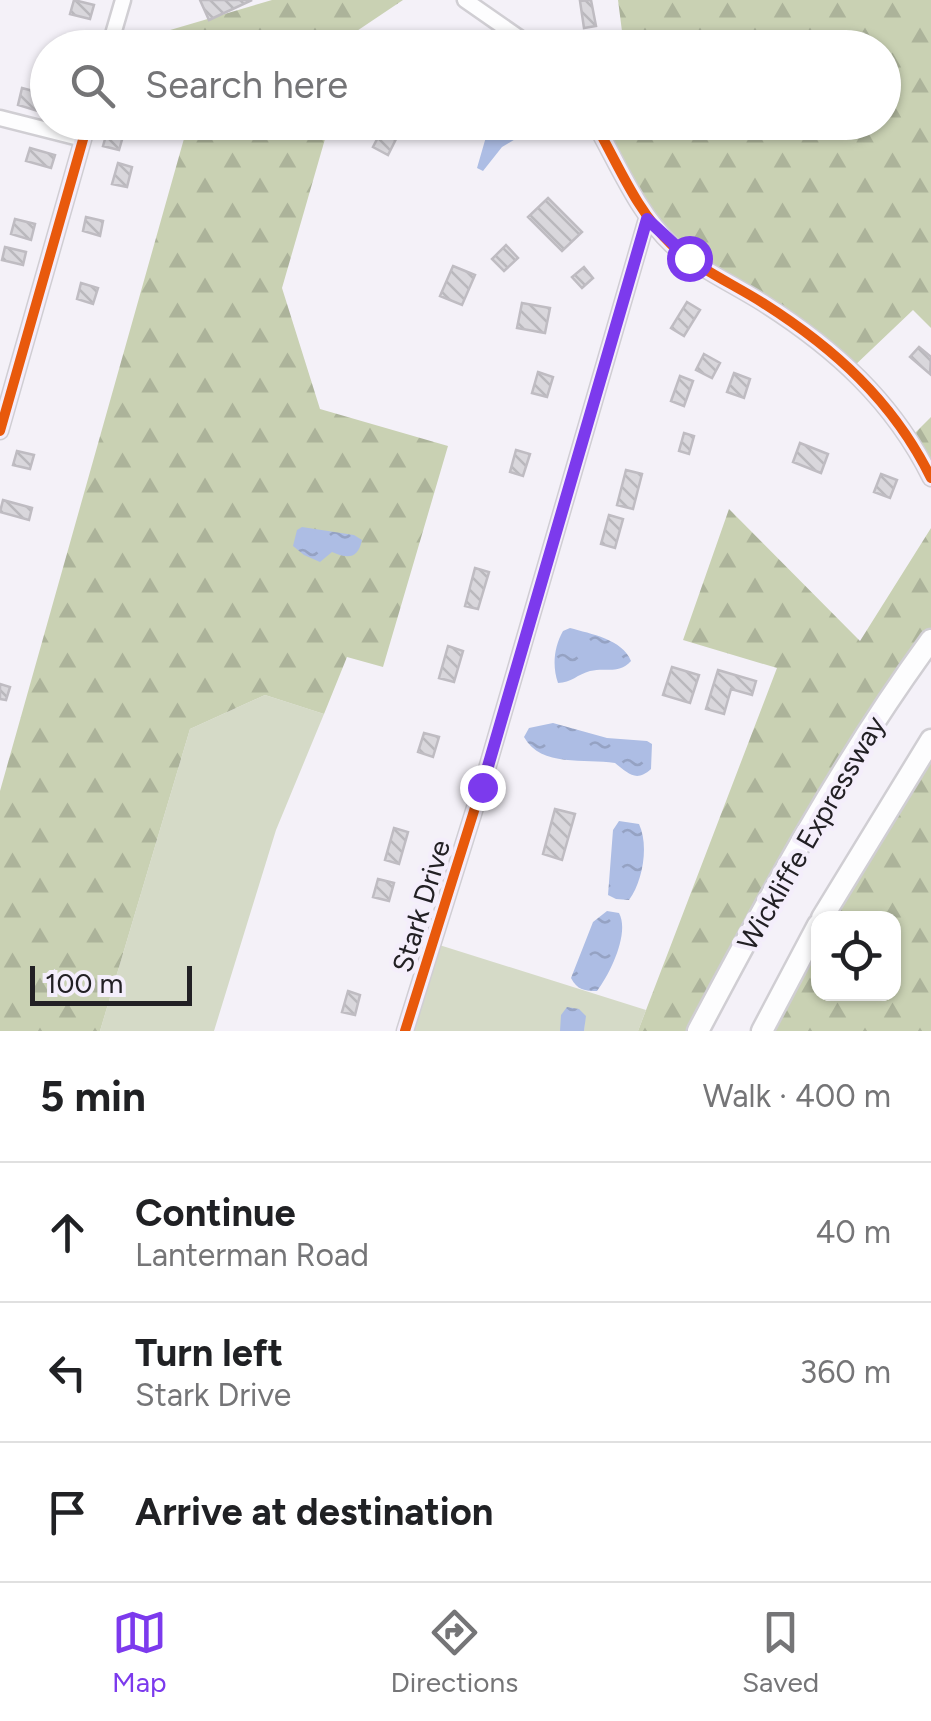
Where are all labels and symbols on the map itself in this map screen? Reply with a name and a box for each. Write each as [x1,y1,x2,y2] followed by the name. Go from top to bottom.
[667,236,713,282] route start
[730,709,892,956] street label: Wickliffe Expressway
[460,765,506,811] route end
[385,836,457,976] street label: Stark Drive
[30,961,192,1006] scale bar

